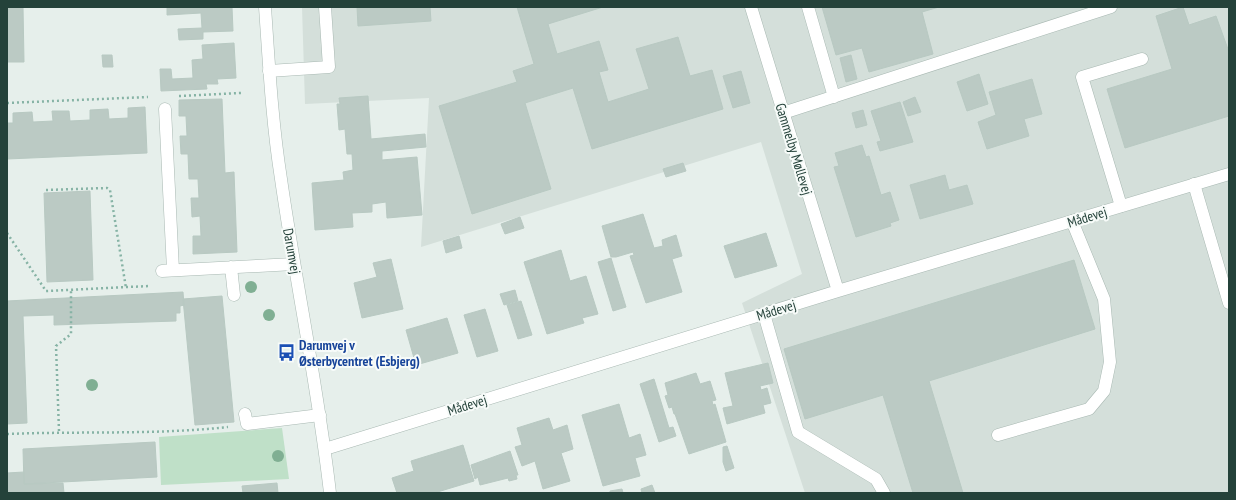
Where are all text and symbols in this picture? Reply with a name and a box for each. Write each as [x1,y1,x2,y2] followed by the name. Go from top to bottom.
[772,101,816,197] street label: Gammelby Møllevej
[1065,202,1109,232] street label: Mådevej
[279,227,305,275] street label: Darumvej
[754,295,798,325] street label: Mådevej
[299,336,420,370] place label: Darumvej v Østerbycentret (Esbjerg)
[276,343,296,363] bus stop icon: Darumvej v Østerbycentret (Esbjerg)
[445,390,489,420] street label: Mådevej

